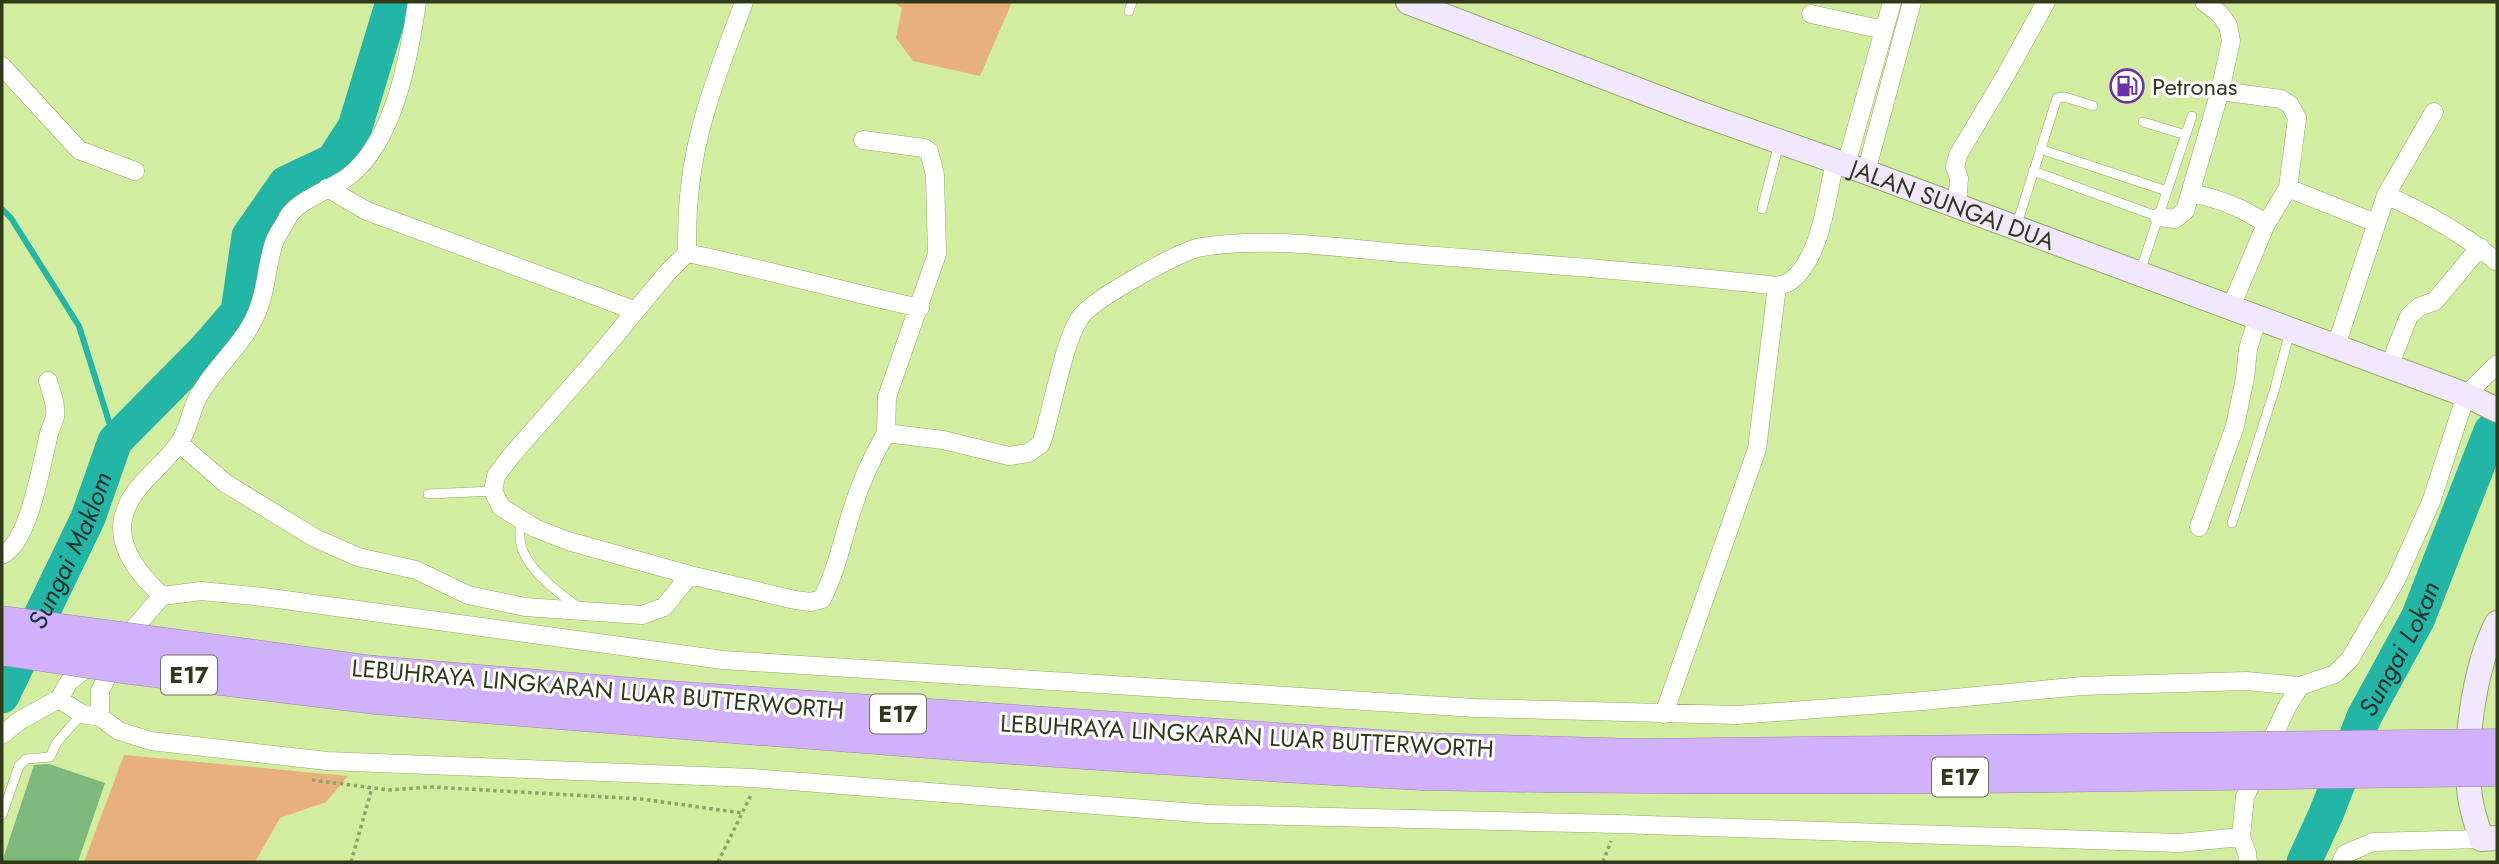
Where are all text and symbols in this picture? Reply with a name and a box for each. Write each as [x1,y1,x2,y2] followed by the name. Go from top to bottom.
[2108,67,2146,105] fuel station icon: Petronas
[2152,69,2237,104] place label: Petronas
[1843,149,2060,258] street label: JALAN SUNGAI DUA
[18,467,122,635] water label: Sungai Maklom
[2349,576,2449,723] water label: Sungai Lokan
[350,650,846,728] street label: LEBUHRAYA LINGKARAN LUAR BUTTERWORTH
[161,656,217,694] road number: E17
[870,694,926,734] road number: E17
[999,706,1495,766] street label: LEBUHRAYA LINGKARAN LUAR BUTTERWORTH
[1932,758,1988,796] road number: E17

